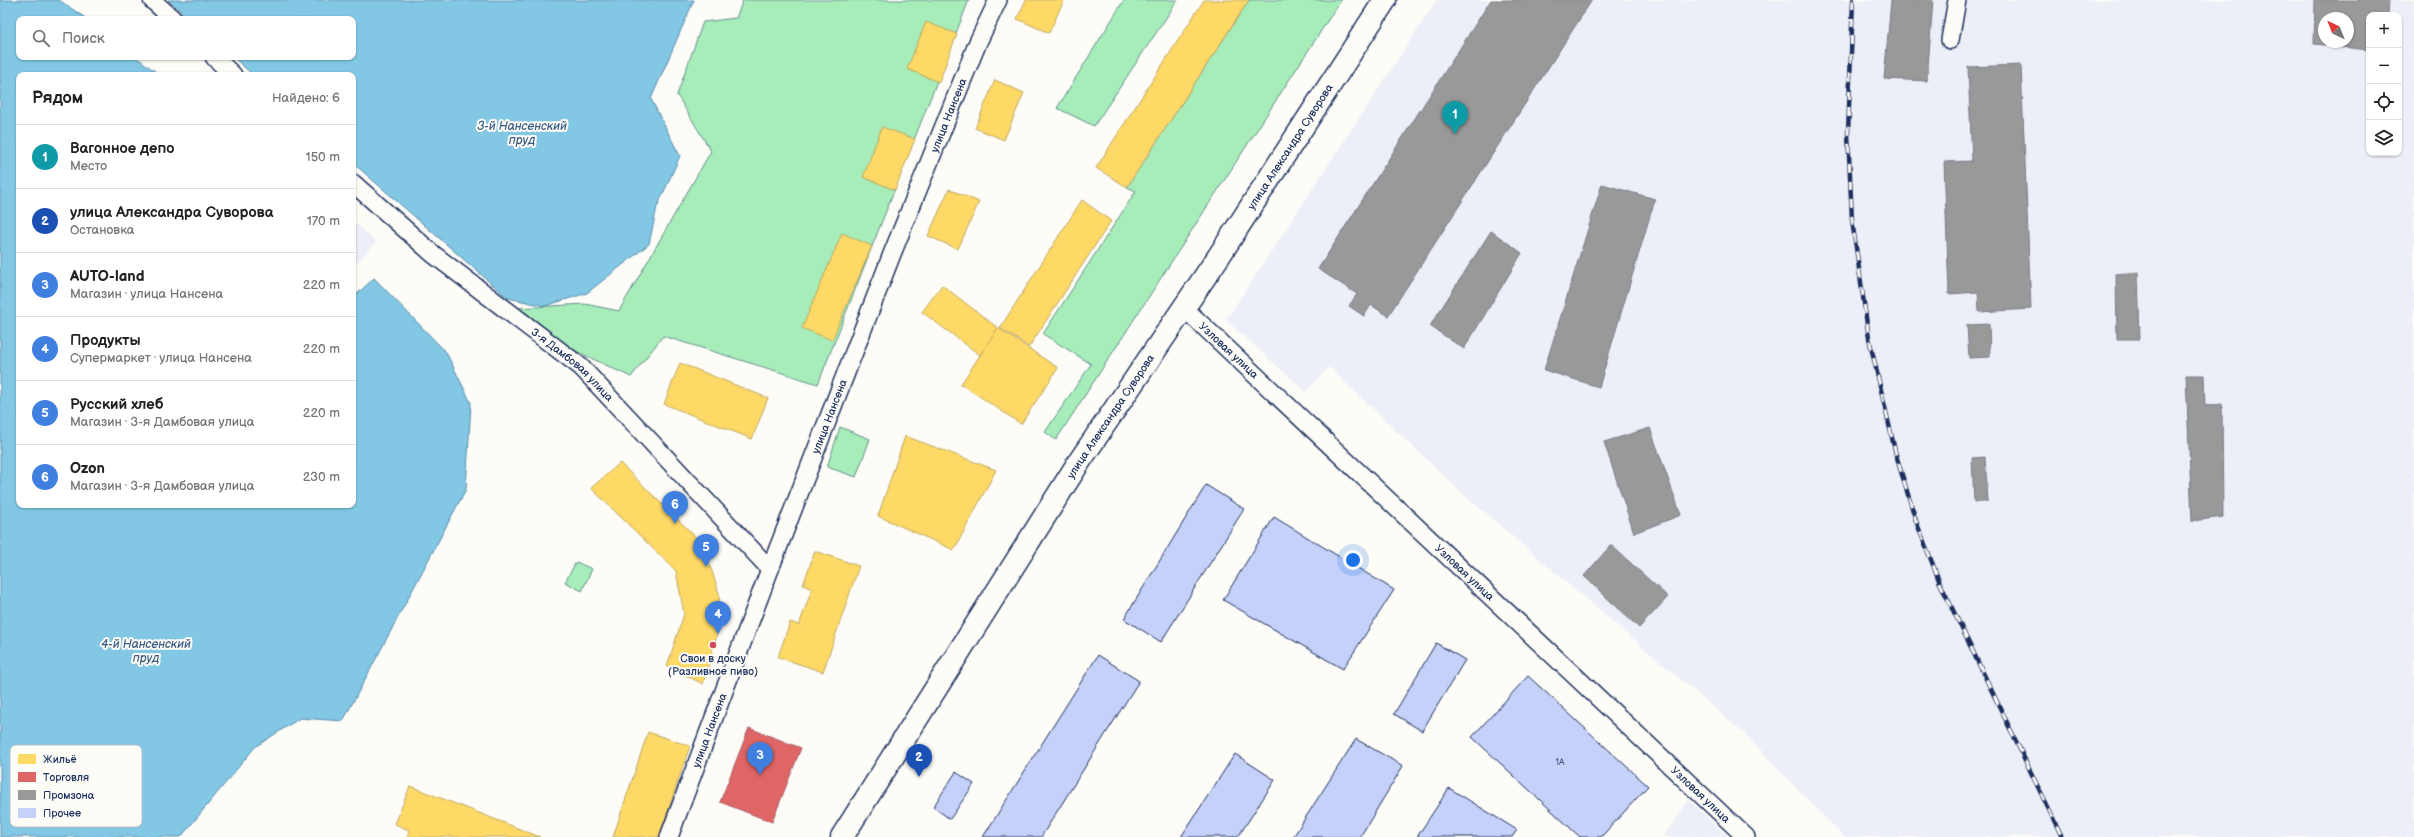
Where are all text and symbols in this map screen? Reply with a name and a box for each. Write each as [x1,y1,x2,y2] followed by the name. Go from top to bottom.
[2318,12,2354,48] north arrow
[2366,12,2402,156] map controls
[2366,12,2402,48] button: +
[16,16,356,60] search box
[30,27,52,49] icon: search
[62,29,105,48] text: Поиск
[2366,48,2402,84] button: −
[928,76,970,154] street label: улица Нансена
[1245,81,1336,212] street label: улица Александра Суворова
[2366,84,2402,120] button: locate
[32,88,83,108] text: Рядом
[272,90,340,106] text: Найдено: 6
[1442,101,1468,134] pin: 1
[477,119,567,148] water label: 3-й Нансенский пруд
[2366,120,2402,156] button: layers
[70,139,174,158] text: Вагонное депо
[42,149,48,165] text: 1
[306,149,340,165] text: 150 m
[70,158,107,174] text: Место
[70,203,274,222] text: улица Александра Суворова
[41,213,49,229] text: 2
[307,213,340,229] text: 170 m
[70,222,135,238] text: Остановка
[70,267,145,286] text: AUTO-land
[41,277,49,293] text: 3
[303,277,340,293] text: 220 m
[70,286,223,302] text: Магазин · улица Нансена
[1196,320,1261,382] street label: Узловая улица
[529,325,616,405] street label: 3-я Дамбовая улица
[70,331,141,350] text: Продукты
[41,341,49,357] text: 4
[303,341,340,357] text: 220 m
[70,350,252,366] text: Супермаркет · улица Нансена
[1064,352,1158,481] street label: улица Александра Суворова
[809,377,850,456] street label: улица Нансена
[70,395,163,414] text: Русский хлеб
[41,405,49,421] text: 5
[303,405,340,421] text: 220 m
[70,414,254,430] text: Магазин · 3-я Дамбовая улица
[70,459,105,478] text: Ozon
[41,469,49,485] text: 6
[303,469,340,485] text: 230 m
[70,478,254,494] text: Магазин · 3-я Дамбовая улица
[662,491,688,524] pin: 6
[693,534,719,567] pin: 5
[1432,542,1497,604] street label: Узловая улица
[1343,550,1363,570] your location
[705,601,731,634] pin: 4
[101,637,191,666] water label: 4-й Нансенский пруд
[708,640,718,650] marker: Свои в доску (Разливное пиво)
[668,652,758,678] place label: Свои в доску (Разливное пиво)
[690,691,730,770] street label: улица Нансена
[747,742,773,775] pin: 3
[906,744,932,777] pin: 2
[10,745,142,827] legend
[43,753,77,766] text: Жильё
[1556,757,1565,768] house number: 1А
[1668,764,1733,826] street label: Узловая улица
[43,771,89,784] text: Торговля
[43,789,95,802] text: Промзона
[43,807,81,820] text: Прочее

